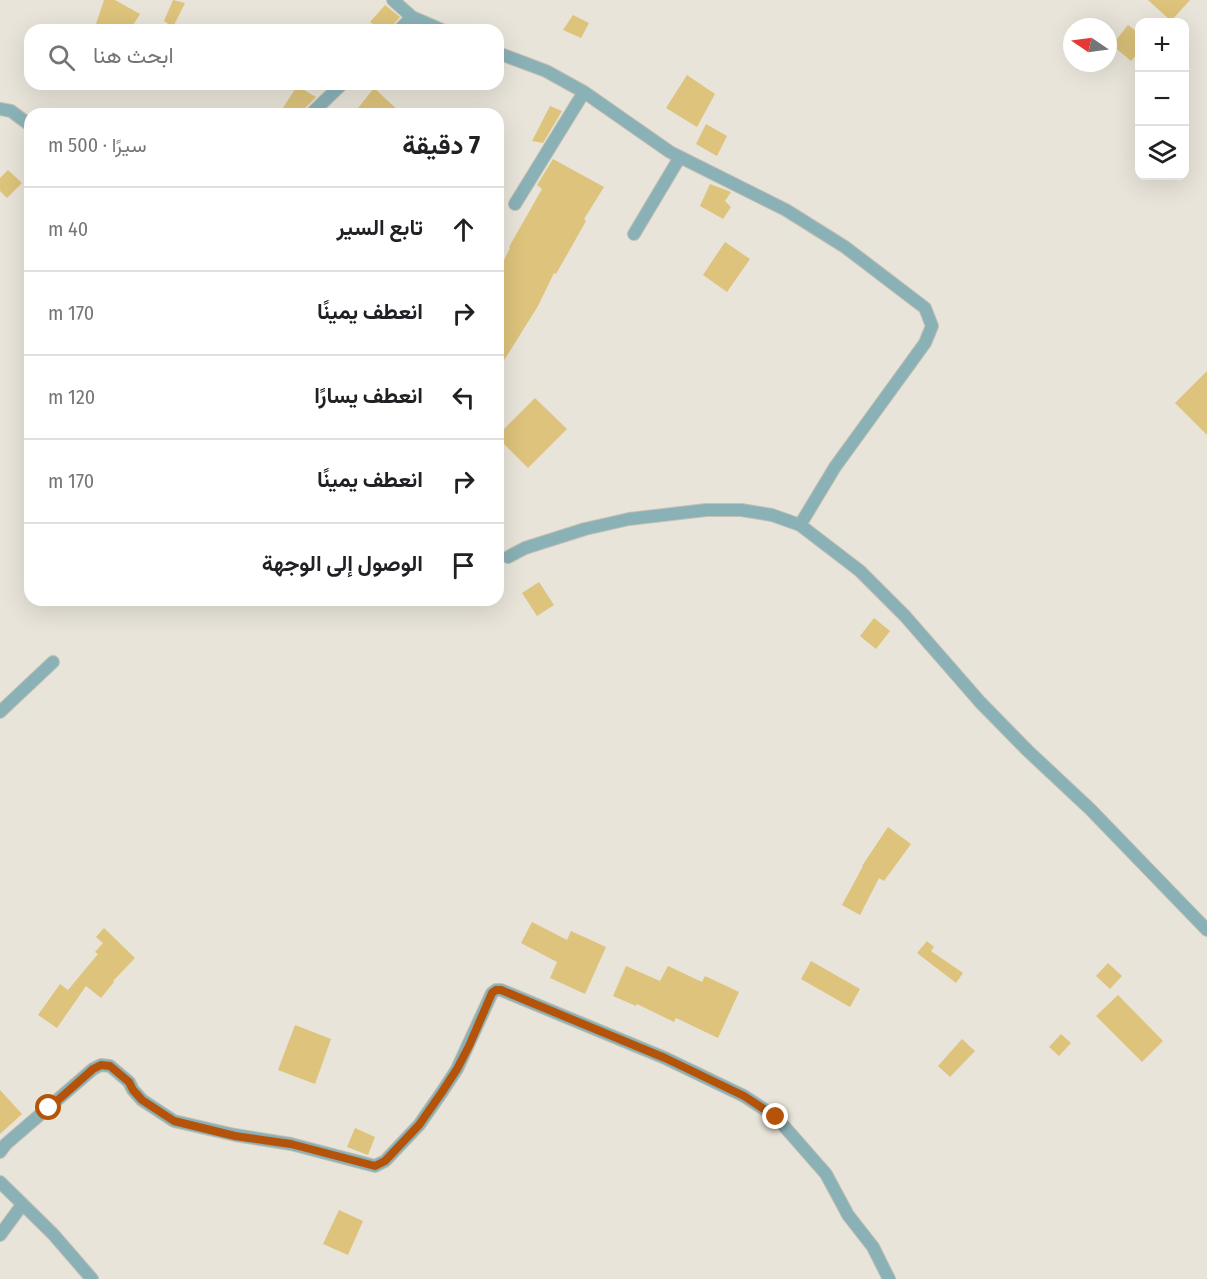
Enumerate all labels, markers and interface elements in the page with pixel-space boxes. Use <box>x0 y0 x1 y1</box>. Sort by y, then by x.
north arrow <box>1063 18 1117 72</box>
map controls <box>1135 18 1189 180</box>
button: + <box>1135 18 1189 72</box>
search box <box>24 24 504 90</box>
icon: search <box>45 41 78 74</box>
text: ابحث هنا <box>93 42 174 69</box>
button: − <box>1135 72 1189 126</box>
button: layers <box>1135 126 1189 180</box>
text: 7 دقيقة <box>402 130 480 161</box>
text: سيرًا · 500 m <box>48 133 146 157</box>
icon: ahead <box>447 213 480 246</box>
text: تابع السير <box>336 214 423 241</box>
text: 40 m <box>48 217 88 241</box>
icon: right <box>447 297 480 330</box>
text: انعطف يمينًا <box>317 298 423 325</box>
text: 170 m <box>48 301 94 325</box>
icon: left <box>447 381 480 414</box>
text: انعطف يسارًا <box>314 382 423 409</box>
text: 120 m <box>48 385 95 409</box>
icon: right <box>447 465 480 498</box>
text: انعطف يمينًا <box>317 466 423 493</box>
text: 170 m <box>48 469 94 493</box>
icon: arrive <box>447 549 480 582</box>
text: الوصول إلى الوجهة <box>262 550 423 577</box>
route start <box>35 1094 61 1120</box>
route end <box>762 1103 788 1129</box>

